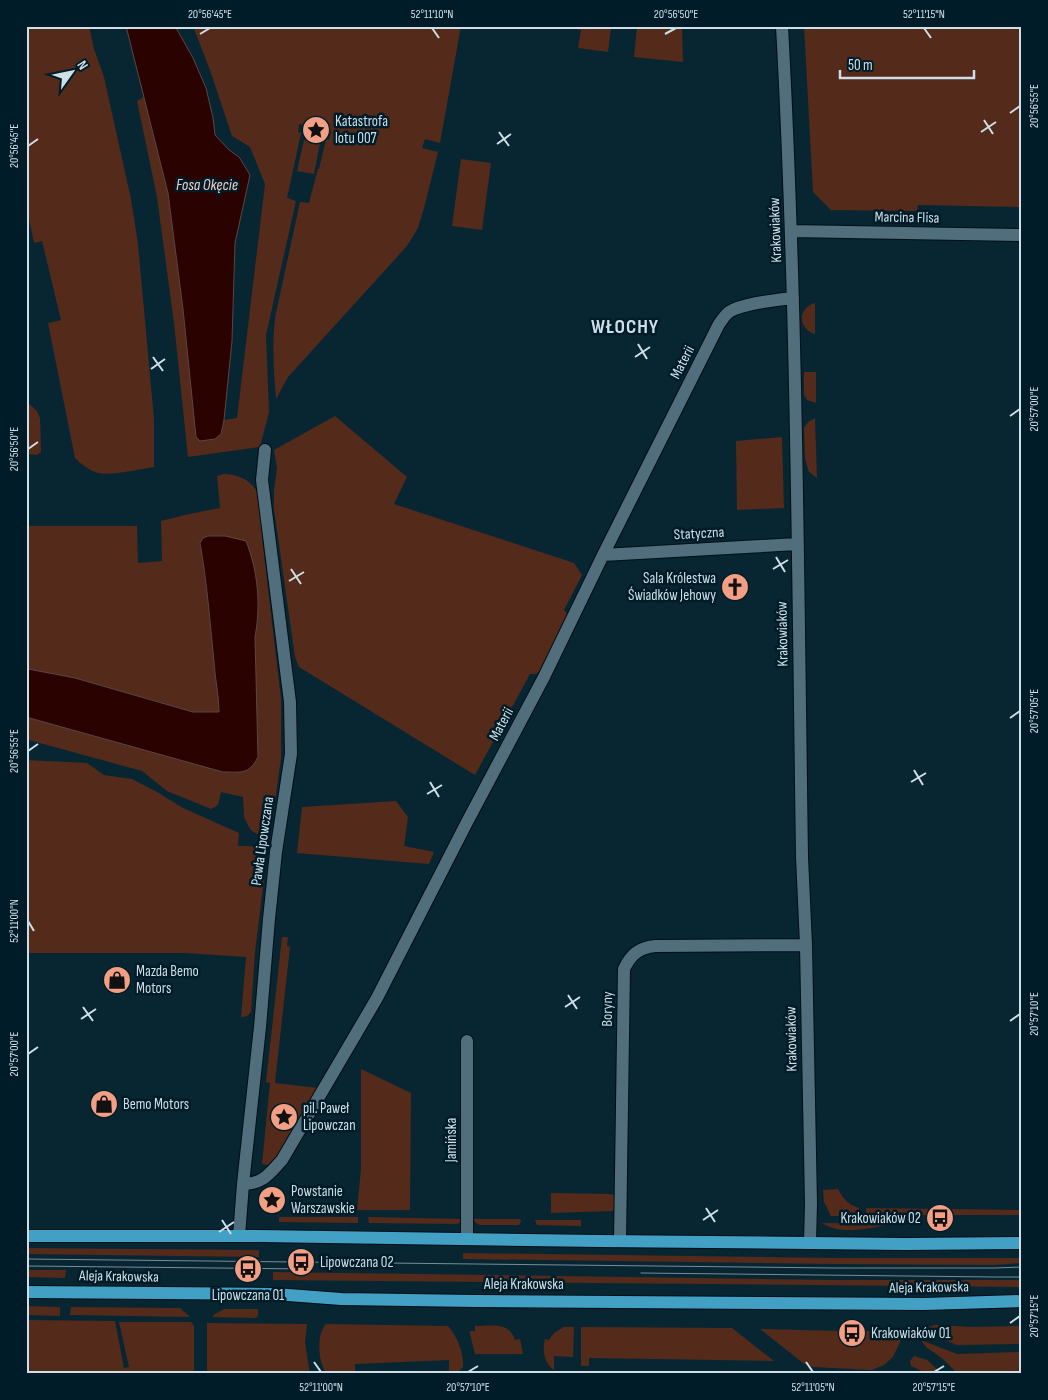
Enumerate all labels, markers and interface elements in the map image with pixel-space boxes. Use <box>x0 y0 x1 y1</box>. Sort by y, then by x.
text: 20°56'45"E <box>188 7 232 22</box>
text: 52°11'10"N <box>411 7 453 22</box>
text: 20°56'50"E <box>654 7 698 22</box>
text: 52°11'15"N <box>903 7 945 22</box>
north arrow <box>48 48 98 98</box>
scale bar <box>840 48 974 80</box>
text: 50 m <box>848 56 873 75</box>
text: N <box>73 57 92 73</box>
text: 20°56'55"E <box>1027 84 1042 128</box>
place label: Katastrofa lotu 007 <box>335 112 388 148</box>
place icon: Katastrofa lotu 007 <box>301 115 331 145</box>
text: 20°56'45"E <box>7 124 22 168</box>
water label: Fosa Okęcie <box>176 176 238 195</box>
street label: Krakowiaków <box>765 196 786 263</box>
street label: Marcina Flisa <box>874 207 940 228</box>
district label: WŁOCHY <box>591 315 659 339</box>
street label: Materii <box>666 342 699 382</box>
text: 20°57'00"E <box>1027 387 1042 431</box>
text: 20°56'50"E <box>7 427 22 471</box>
street label: Statyczna <box>673 523 725 544</box>
place label: Sala Królestwa Świadków Jehowy <box>628 569 716 605</box>
church icon: Sala Królestwa Świadków Jehowy <box>720 572 750 602</box>
street label: Krakowiaków <box>772 601 793 667</box>
text: 20°57'05"E <box>1027 689 1042 733</box>
street label: Materii <box>485 704 518 744</box>
text: 20°56'55"E <box>7 729 22 773</box>
street label: Pawła Lipowczana <box>247 795 278 887</box>
text: 52°11'00"N <box>7 899 22 943</box>
place label: Mazda Bemo Motors <box>136 962 199 998</box>
shop icon: Mazda Bemo Motors <box>102 965 132 995</box>
street label: Boryny <box>598 991 617 1027</box>
text: 20°57'10"E <box>1027 992 1042 1036</box>
street label: Krakowiaków <box>781 1006 802 1072</box>
text: 20°57'00"E <box>7 1032 22 1076</box>
shop icon: Bemo Motors <box>89 1089 119 1119</box>
place label: Bemo Motors <box>123 1095 189 1114</box>
place label: pil. Paweł Lipowczan <box>303 1099 356 1135</box>
place icon: pil. Paweł Lipowczan <box>269 1102 299 1132</box>
street label: Jamińska <box>442 1117 461 1163</box>
place label: Powstanie Warszawskie <box>291 1182 355 1218</box>
place icon: Powstanie Warszawskie <box>257 1185 287 1215</box>
bus stop icon: Krakowiaków 02 <box>925 1203 955 1233</box>
place label: Krakowiaków 02 <box>840 1209 921 1228</box>
bus stop icon: Lipowczana 02 <box>286 1247 316 1277</box>
place label: Lipowczana 02 <box>320 1253 394 1272</box>
bus stop icon: Lipowczana 01 <box>233 1254 263 1284</box>
street label: Aleja Krakowska <box>78 1266 159 1287</box>
street label: Aleja Krakowska <box>483 1275 564 1294</box>
street label: Aleja Krakowska <box>888 1277 969 1298</box>
place label: Lipowczana 01 <box>212 1286 285 1305</box>
text: 20°57'15"E <box>1027 1294 1042 1338</box>
bus stop icon: Krakowiaków 01 <box>837 1318 867 1348</box>
place label: Krakowiaków 01 <box>871 1324 951 1343</box>
text: 52°11'00"N <box>299 1380 343 1395</box>
text: 20°57'10"E <box>446 1380 490 1395</box>
text: 52°11'05"N <box>791 1380 835 1395</box>
text: 20°57'15"E <box>912 1380 956 1395</box>

